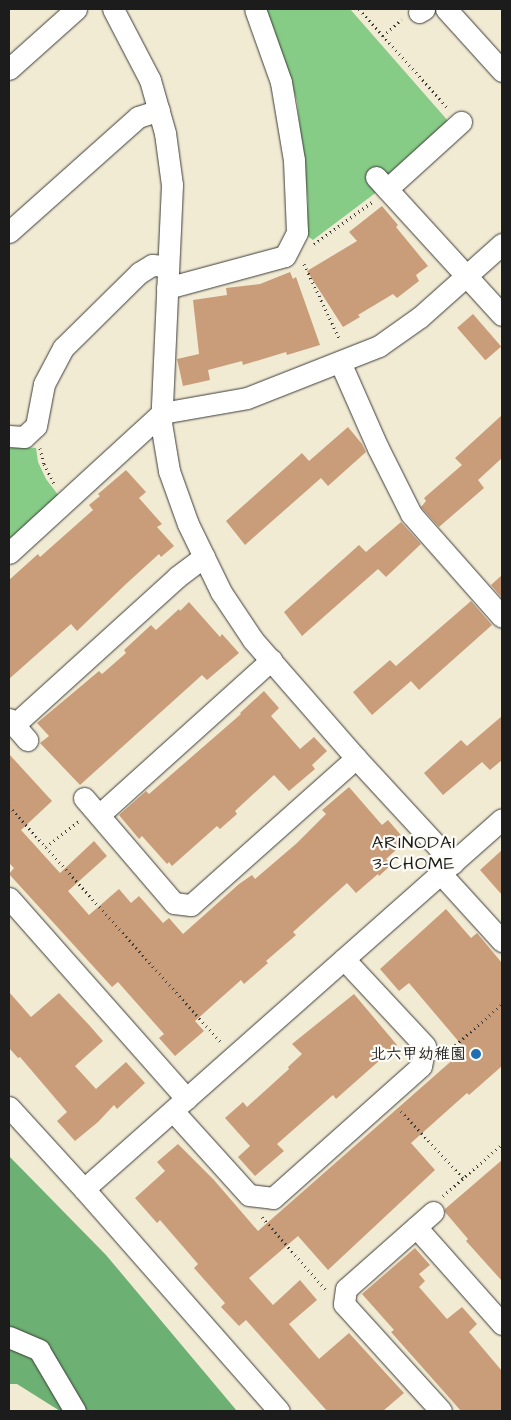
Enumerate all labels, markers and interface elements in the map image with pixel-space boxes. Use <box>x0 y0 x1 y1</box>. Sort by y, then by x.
district label: ARINODAI 3-CHOME <box>371 833 457 876</box>
place label: 北六甲幼稚園 <box>370 1044 466 1064</box>
marker: 北六甲幼稚園 <box>470 1048 482 1060</box>

